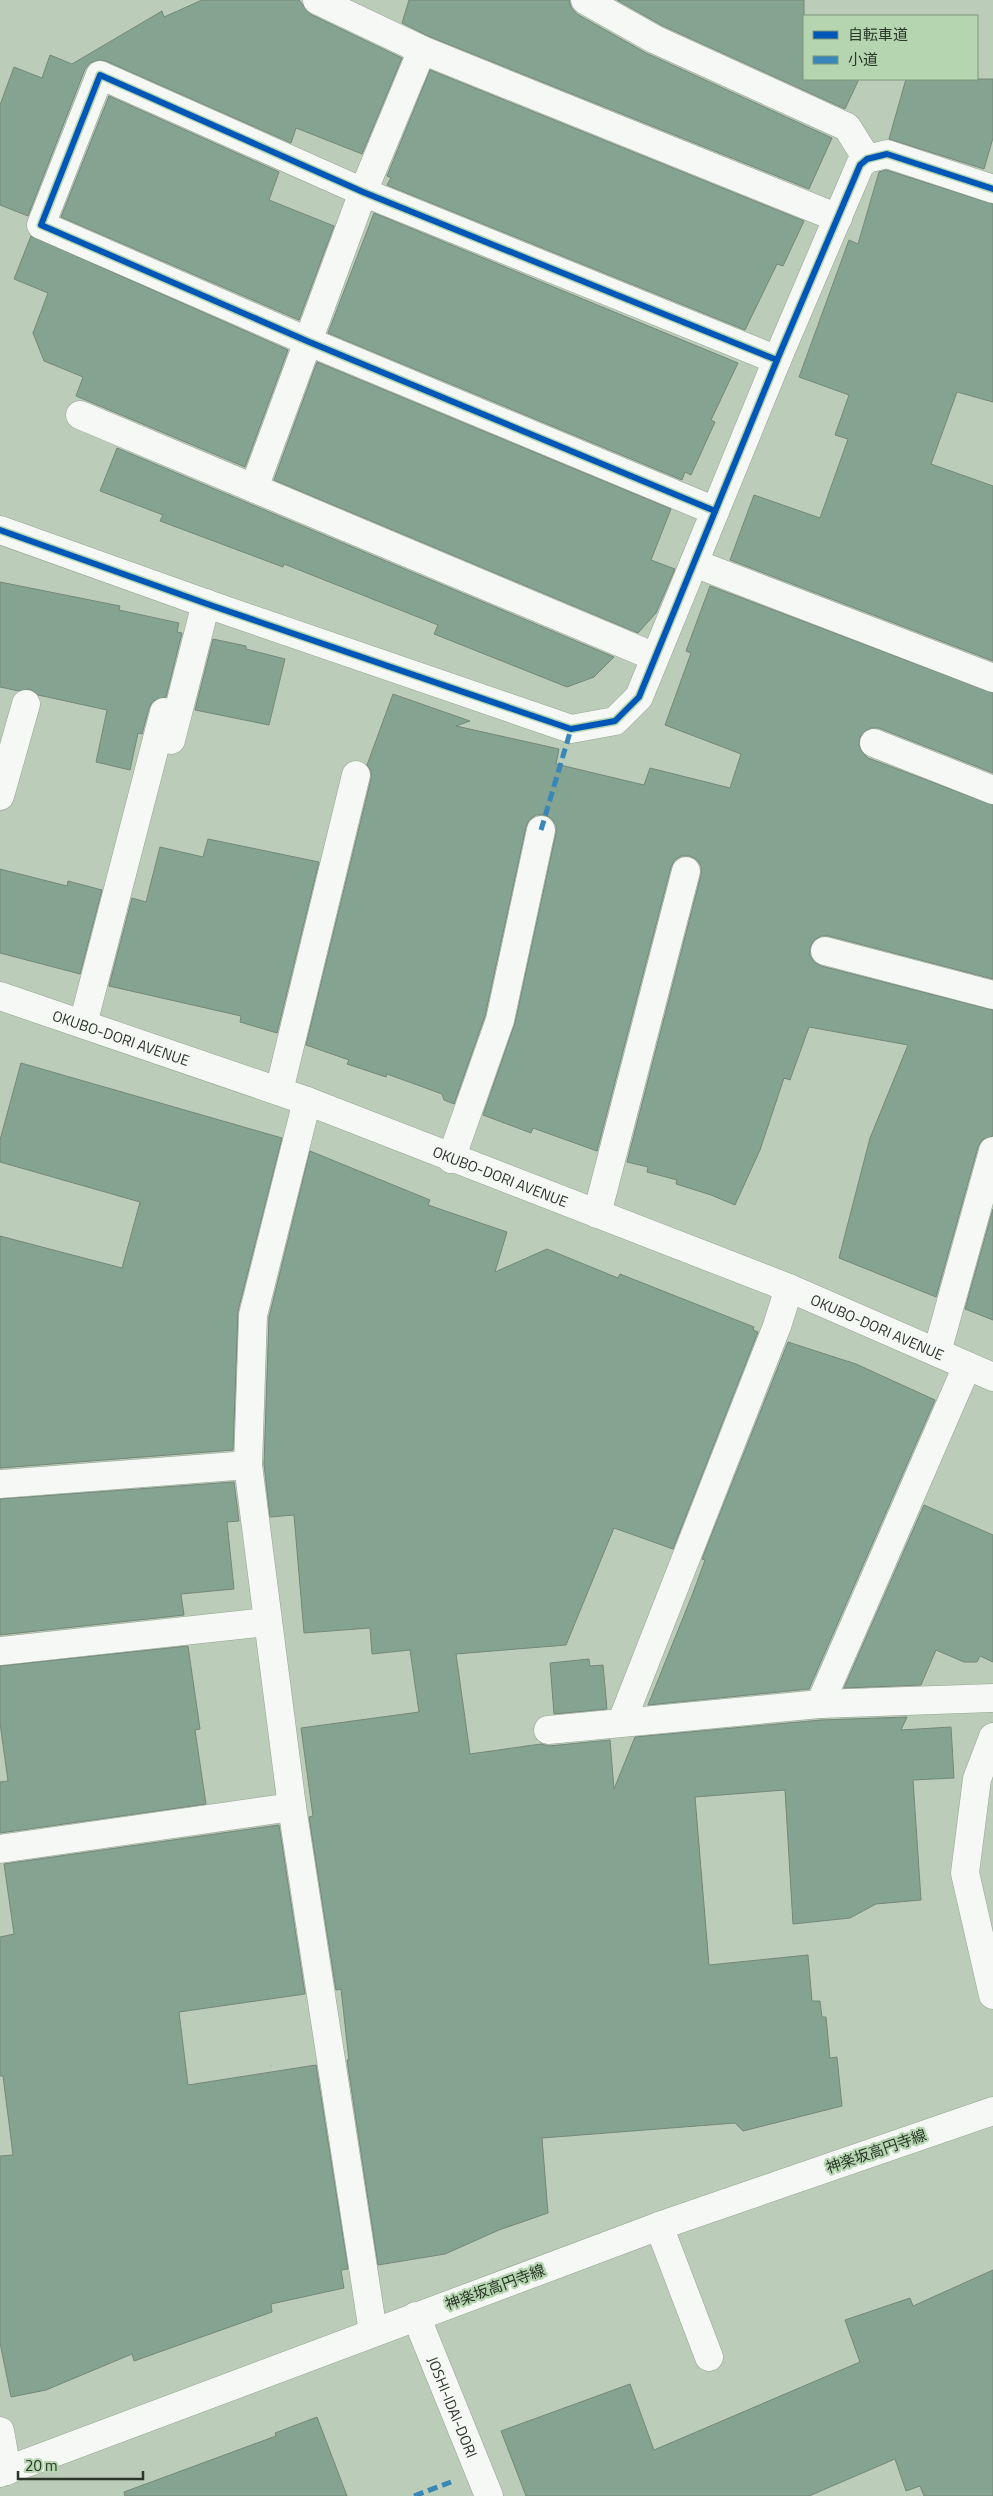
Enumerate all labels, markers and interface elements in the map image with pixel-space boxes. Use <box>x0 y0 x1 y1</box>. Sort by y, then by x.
legend <box>803 15 978 80</box>
text: 自転車道 <box>848 23 908 46</box>
text: 小道 <box>848 48 878 71</box>
street label: OKUBO-DORI AVENUE <box>50 1003 193 1072</box>
street label: OKUBO-DORI AVENUE <box>429 1139 571 1213</box>
street label: OKUBO-DORI AVENUE <box>807 1287 948 1366</box>
street label: 神楽坂高円寺線 <box>823 2123 929 2179</box>
street label: 神楽坂高円寺線 <box>442 2258 548 2316</box>
street label: JOSHI-IDAI-DORI <box>422 2353 484 2461</box>
scale bar <box>18 2448 142 2480</box>
text: 20 m <box>25 2454 58 2477</box>

